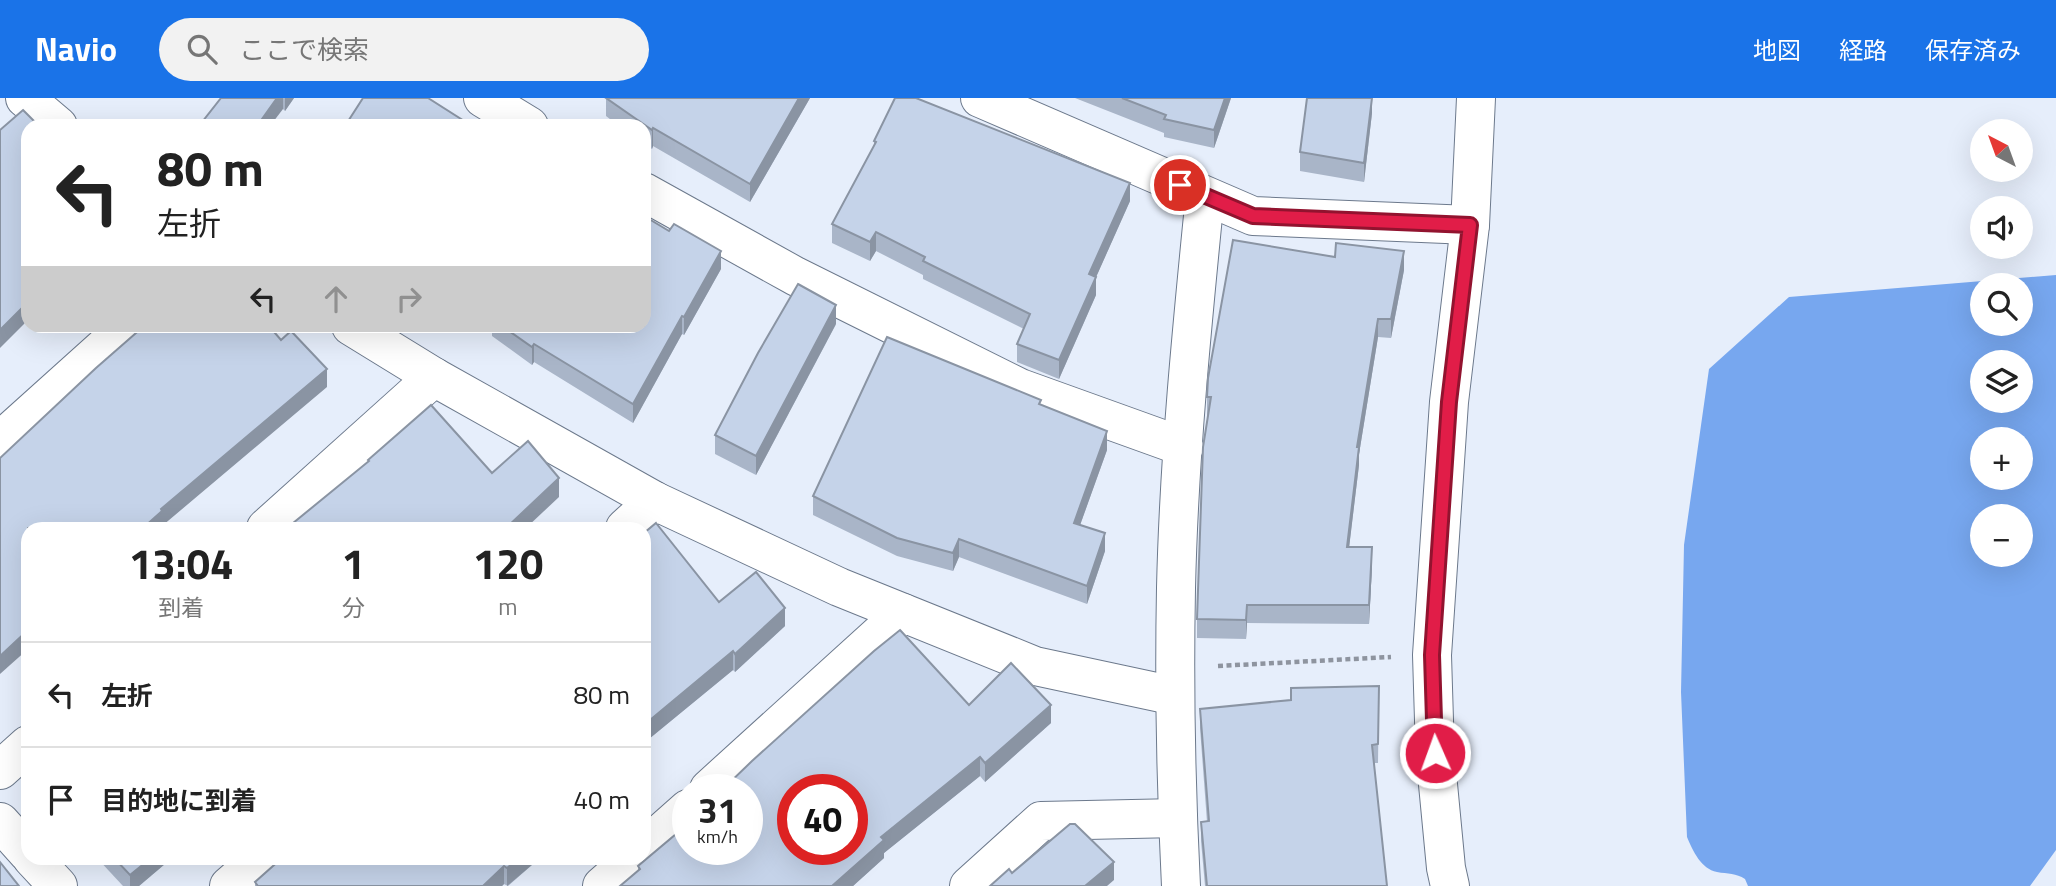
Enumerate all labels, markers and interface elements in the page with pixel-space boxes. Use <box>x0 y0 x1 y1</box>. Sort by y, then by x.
search box <box>159 18 649 81</box>
text: Navio <box>35 24 117 74</box>
icon: search <box>183 30 221 68</box>
text: ここで検索 <box>239 30 369 69</box>
text: 地図 <box>1753 32 1801 68</box>
text: 経路 <box>1839 32 1887 68</box>
text: 保存済み <box>1925 32 2021 68</box>
north arrow <box>1970 119 2034 182</box>
map controls <box>1970 119 2033 567</box>
text: 80 m <box>157 130 264 205</box>
icon: left <box>42 147 133 238</box>
pin <box>1150 155 1210 215</box>
icon: arrive <box>1161 166 1199 204</box>
button: sound <box>1970 196 2033 259</box>
text: 左折 <box>157 199 221 247</box>
button: search <box>1970 273 2033 336</box>
icon: left <box>244 280 282 318</box>
icon: ahead <box>317 280 355 318</box>
icon: right <box>390 280 428 318</box>
button: layers <box>1970 350 2033 413</box>
button: + <box>1970 427 2033 490</box>
button: − <box>1970 504 2033 567</box>
text: 13:04 <box>129 531 234 595</box>
text: 1 <box>341 531 365 595</box>
text: 120 <box>473 531 543 595</box>
text: m <box>498 589 518 624</box>
text: 到着 <box>158 590 204 625</box>
text: 分 <box>342 590 365 625</box>
text: 80 m <box>573 675 630 714</box>
icon: left <box>42 676 80 714</box>
text: 左折 <box>101 676 153 715</box>
position arrow <box>1398 716 1472 790</box>
speed limit sign: 40 <box>777 774 868 865</box>
text: 40 m <box>573 780 630 819</box>
icon: arrive <box>42 781 80 819</box>
text: 目的地に到着 <box>101 781 257 820</box>
text: 31 <box>698 783 737 837</box>
text: km/h <box>697 823 738 850</box>

